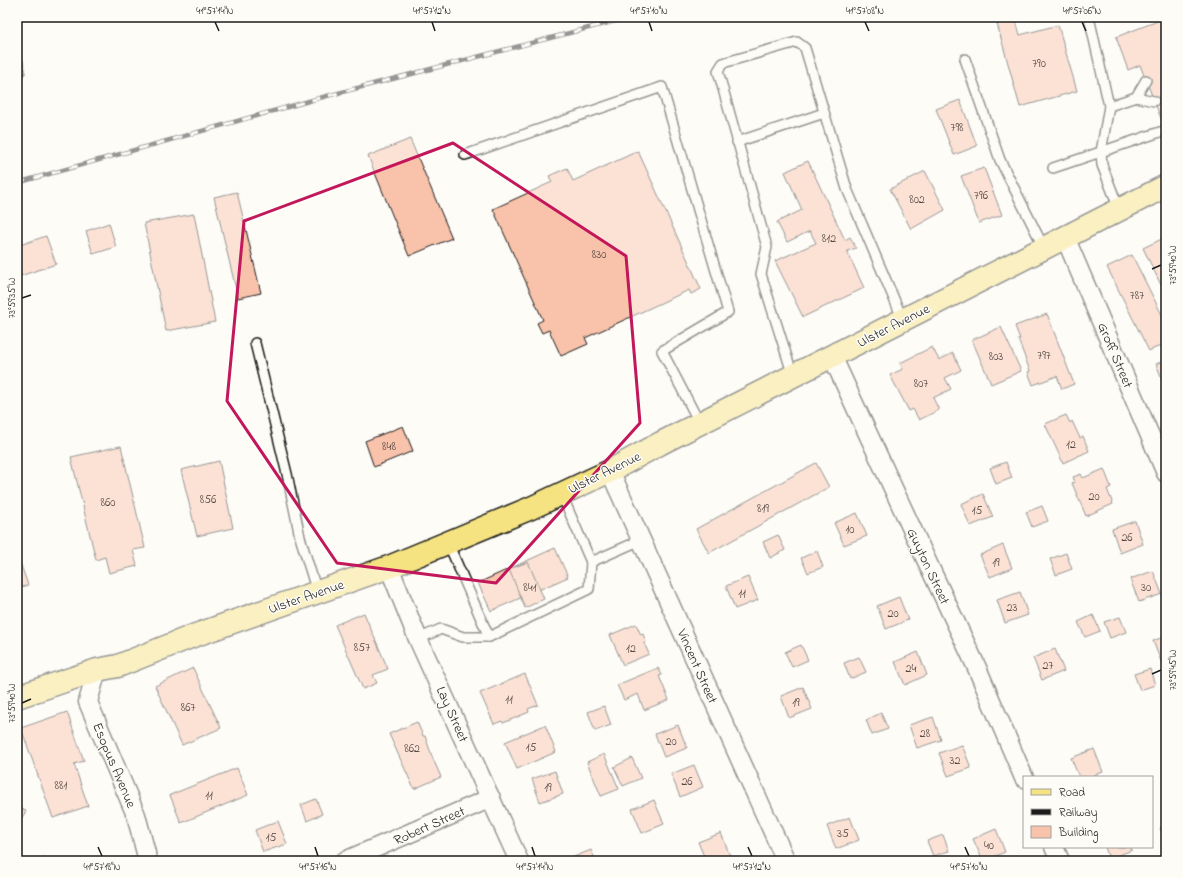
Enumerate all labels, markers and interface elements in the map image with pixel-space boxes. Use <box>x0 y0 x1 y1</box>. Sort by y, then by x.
text: 41°57'14"N <box>196 4 234 19</box>
text: 41°57'12"N <box>413 4 451 19</box>
text: 41°57'10"N <box>630 4 668 19</box>
text: 41°57'08"N <box>846 4 884 19</box>
text: 41°57'06"N <box>1063 4 1102 19</box>
house number: 790 <box>1032 55 1046 73</box>
house number: 798 <box>950 119 964 137</box>
house number: 796 <box>974 187 989 205</box>
house number: 802 <box>909 191 925 209</box>
house number: 812 <box>822 230 836 248</box>
text: 73°59'40"W <box>1166 245 1181 285</box>
house number: 830 <box>592 246 606 264</box>
text: 73°59'35"W <box>5 277 20 318</box>
house number: 787 <box>1130 287 1144 305</box>
street label: Ulster Avenue <box>854 299 934 354</box>
street label: Groff Street <box>1091 320 1138 392</box>
house number: 797 <box>1037 347 1051 365</box>
house number: 803 <box>989 348 1003 366</box>
house number: 807 <box>914 375 928 393</box>
house number: 12 <box>1066 436 1076 454</box>
house number: 848 <box>382 438 396 456</box>
street label: Ulster Avenue <box>565 446 645 500</box>
house number: 20 <box>1088 488 1100 506</box>
house number: 856 <box>200 491 217 509</box>
house number: 860 <box>101 494 115 512</box>
house number: 819 <box>757 500 769 518</box>
house number: 15 <box>972 502 982 520</box>
house number: 10 <box>845 521 855 539</box>
street label: Guyton Street <box>900 525 955 609</box>
house number: 26 <box>1121 529 1133 547</box>
house number: 19 <box>992 554 1000 572</box>
street label: Ulster Avenue <box>266 574 348 620</box>
house number: 841 <box>523 579 537 597</box>
house number: 30 <box>1141 579 1151 597</box>
house number: 11 <box>738 585 746 603</box>
house number: 23 <box>1007 599 1018 617</box>
house number: 20 <box>887 605 899 623</box>
street label: Vincent Street <box>670 625 723 707</box>
house number: 857 <box>354 639 370 657</box>
house number: 12 <box>626 640 636 658</box>
text: 73°59'45"W <box>1166 649 1181 690</box>
house number: 27 <box>1043 657 1054 675</box>
house number: 24 <box>906 660 917 678</box>
text: 73°59'40"W <box>5 683 20 723</box>
street label: Lay Street <box>429 683 473 747</box>
house number: 11 <box>505 691 513 709</box>
house number: 19 <box>792 694 800 712</box>
house number: 867 <box>181 699 195 717</box>
street label: Esopus Avenue <box>86 720 141 812</box>
house number: 28 <box>920 725 931 743</box>
house number: 20 <box>665 733 677 751</box>
house number: 15 <box>526 739 536 757</box>
house number: 862 <box>404 740 420 758</box>
house number: 32 <box>950 752 960 770</box>
house number: 26 <box>681 773 693 791</box>
legend <box>1023 776 1153 848</box>
house number: 881 <box>55 777 68 795</box>
house number: 19 <box>544 779 552 797</box>
text: Road <box>1059 784 1085 802</box>
house number: 11 <box>205 787 213 805</box>
street label: Robert Street <box>391 801 469 851</box>
text: Railway <box>1059 804 1098 823</box>
text: Building <box>1058 824 1098 843</box>
house number: 35 <box>837 825 849 843</box>
house number: 15 <box>266 829 276 847</box>
house number: 40 <box>984 837 994 855</box>
text: 41°57'18"N <box>84 860 121 875</box>
text: 41°57'16"N <box>299 860 337 875</box>
text: 41°57'14"N <box>516 860 554 875</box>
text: 41°57'12"N <box>733 860 771 875</box>
text: 41°57'10"N <box>950 860 988 875</box>

